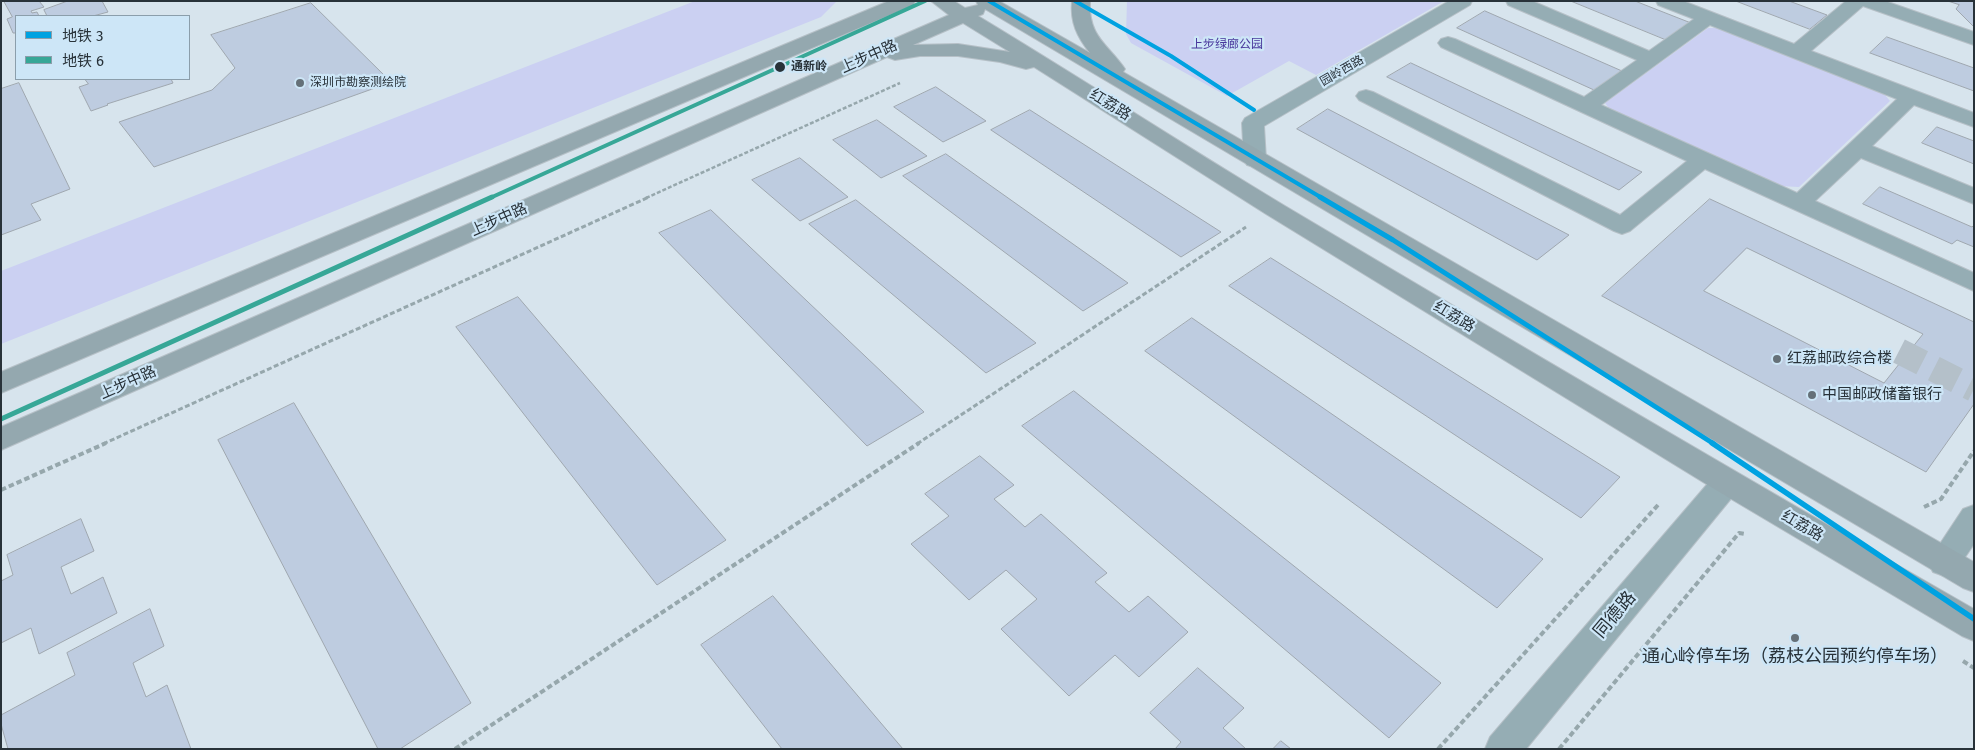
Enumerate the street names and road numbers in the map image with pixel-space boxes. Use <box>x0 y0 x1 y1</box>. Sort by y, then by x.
street label: 上步中路 <box>838 37 900 77</box>
street label: 园岭西路 <box>1318 53 1366 89</box>
street label: 红荔路 <box>1086 85 1134 125</box>
street label: 上步中路 <box>468 200 530 240</box>
street label: 红荔路 <box>1430 298 1478 336</box>
street label: 上步中路 <box>97 363 159 403</box>
street label: 红荔路 <box>1778 507 1826 545</box>
street label: 同德路 <box>1589 587 1641 643</box>

